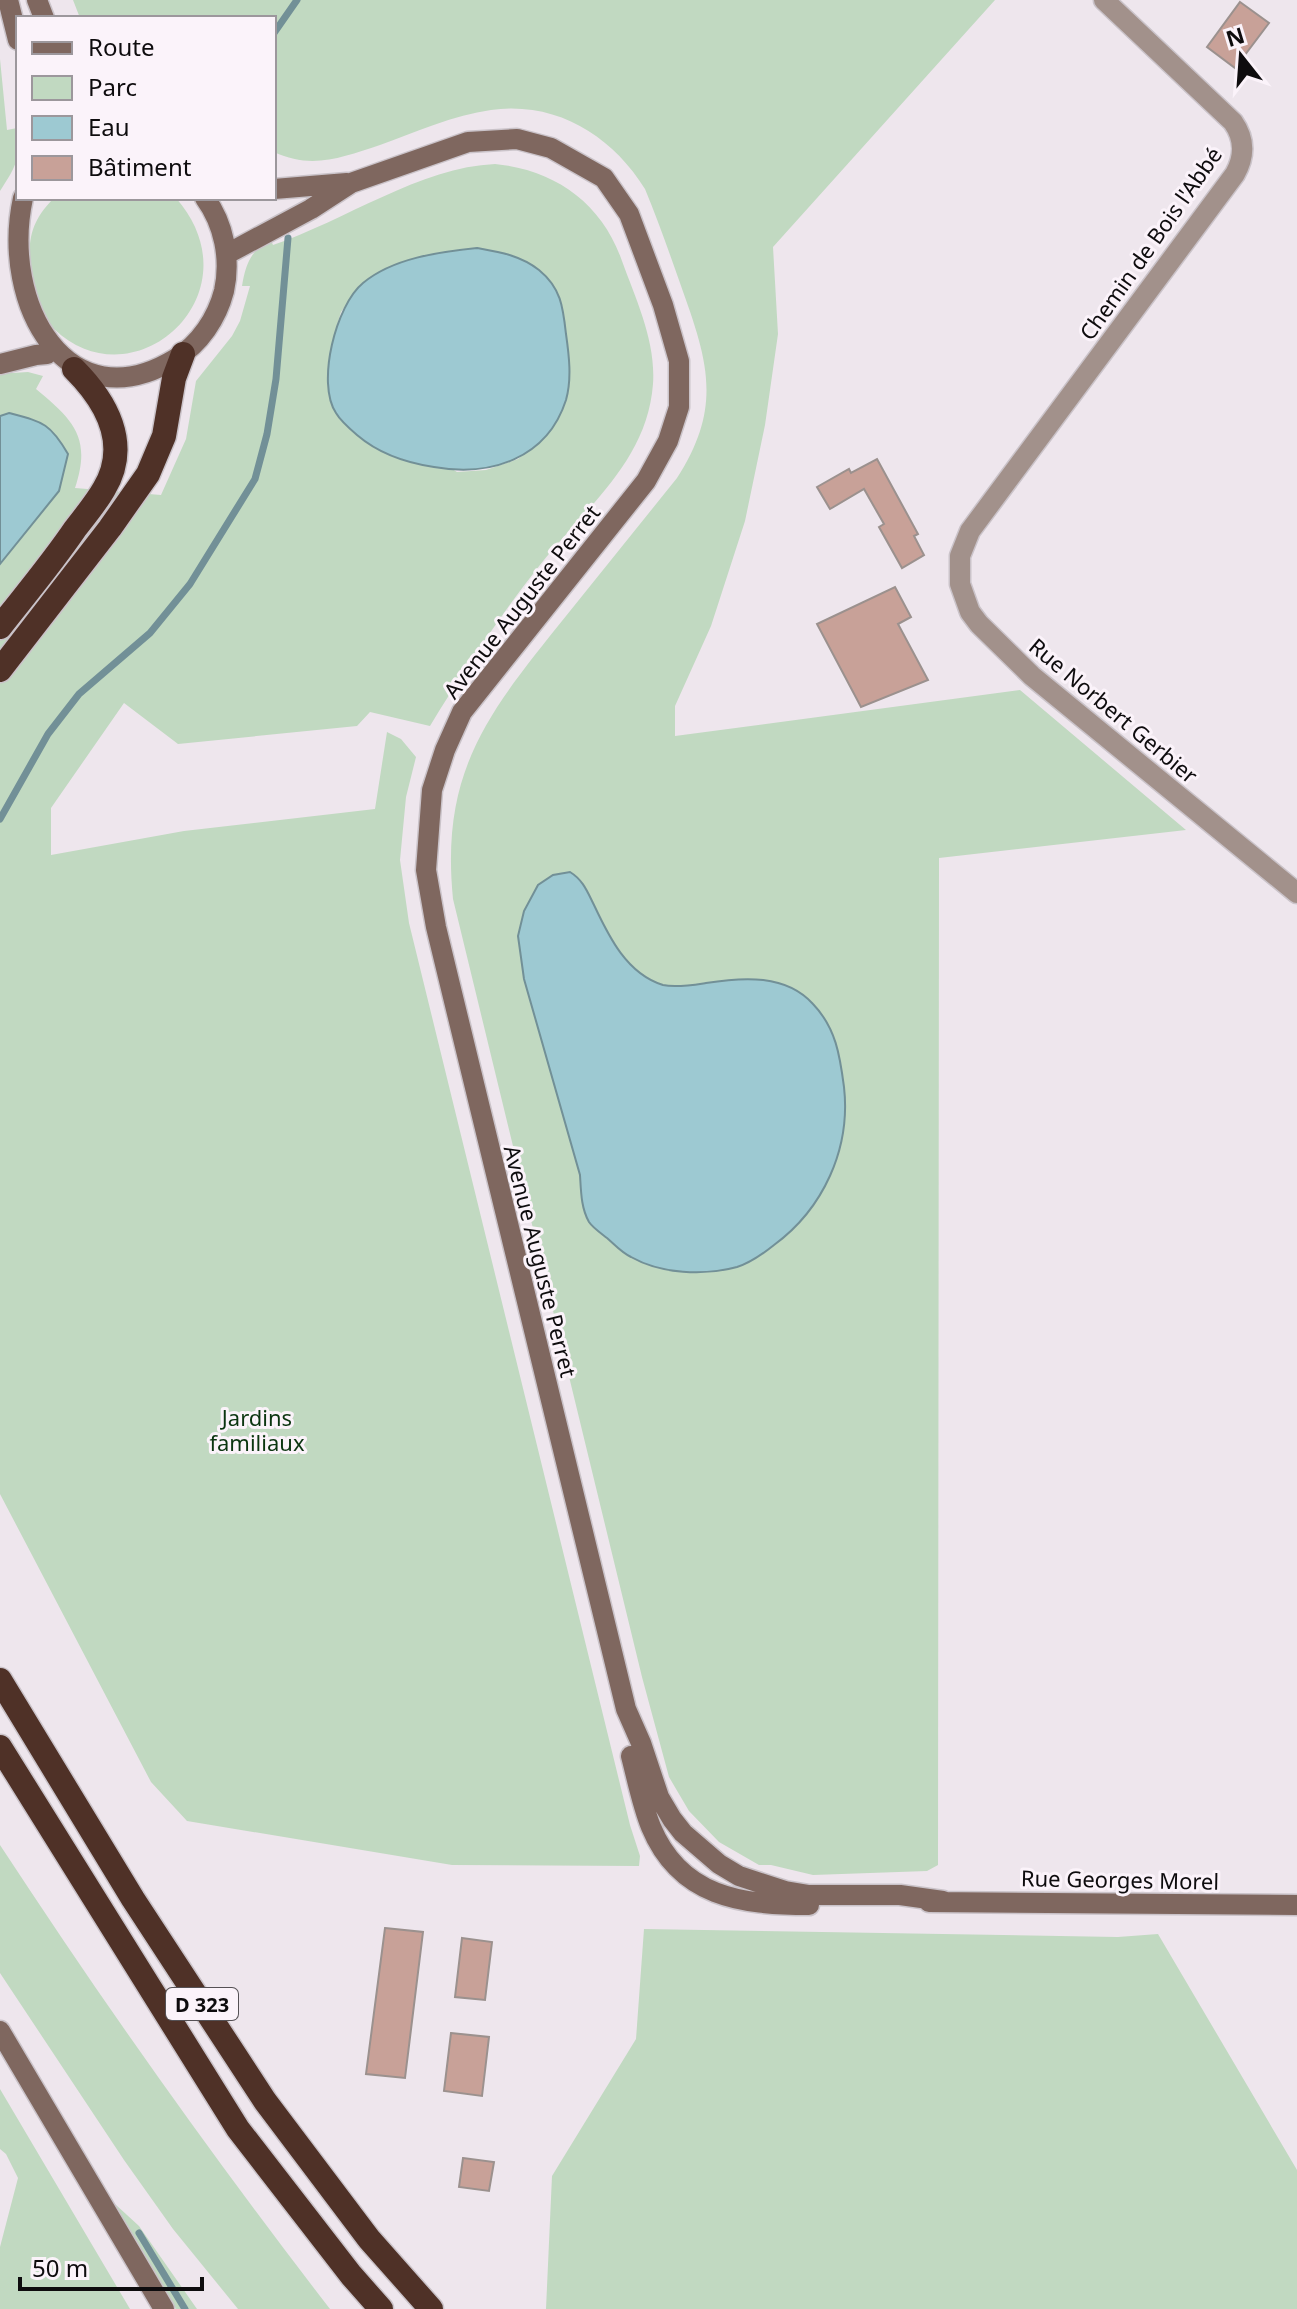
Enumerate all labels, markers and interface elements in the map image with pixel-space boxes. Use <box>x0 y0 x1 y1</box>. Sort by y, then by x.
legend <box>16 16 276 200</box>
north arrow <box>1201 16 1281 96</box>
text: N <box>1222 19 1248 53</box>
text: Route <box>88 30 154 63</box>
text: Parc <box>88 70 137 103</box>
text: Eau <box>88 110 130 143</box>
street label: Chemin de Bois l'Abbé <box>1072 140 1228 346</box>
text: Bâtiment <box>88 150 192 183</box>
street label: Avenue Auguste Perret <box>436 498 606 704</box>
street label: Rue Norbert Gerbier <box>1023 631 1205 789</box>
street label: Avenue Auguste Perret <box>498 1142 584 1380</box>
park label: Jardins familiaux <box>209 1402 305 1457</box>
street label: Rue Georges Morel <box>1021 1862 1219 1896</box>
road number: D 323 <box>166 1988 238 2020</box>
scale bar <box>20 2241 202 2291</box>
text: 50 m <box>32 2251 88 2284</box>

